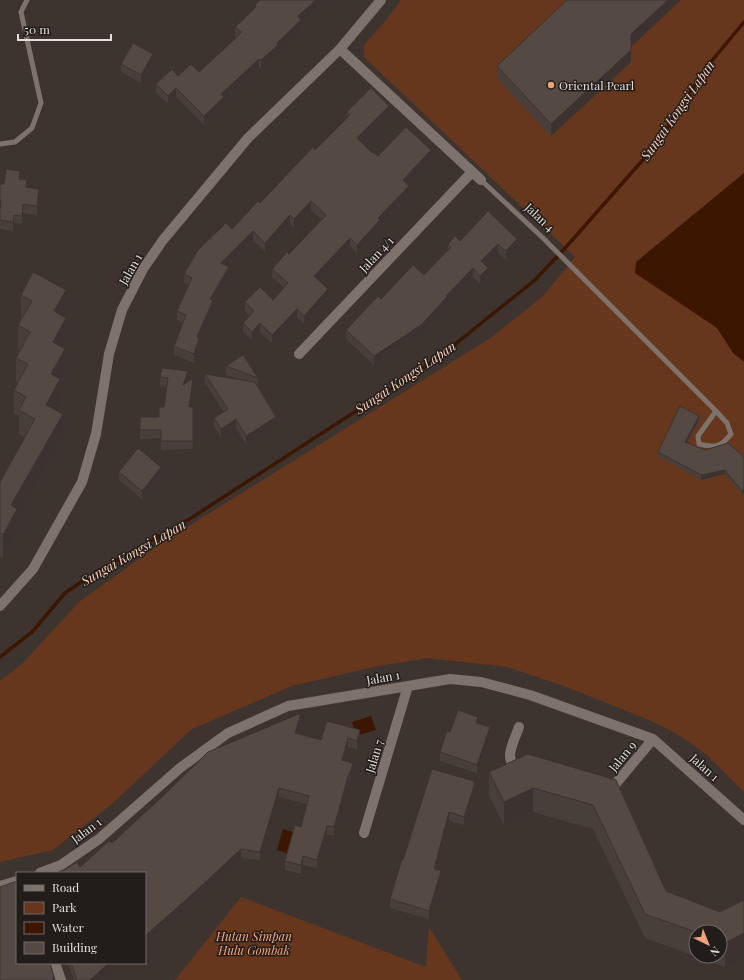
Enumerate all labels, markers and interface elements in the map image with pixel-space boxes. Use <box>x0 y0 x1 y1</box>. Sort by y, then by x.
scale bar <box>18 16 111 42</box>
text: 50 m <box>24 21 50 37</box>
water label: Sungai Kongsi Lapan <box>636 57 718 164</box>
place label: Oriental Pearl <box>559 77 635 93</box>
marker: Oriental Pearl <box>546 80 556 90</box>
street label: Jalan 4 <box>521 199 558 235</box>
street label: Jalan 4/1 <box>355 232 397 276</box>
street label: Jalan 1 <box>114 250 146 288</box>
water label: Sungai Kongsi Lapan <box>350 337 459 418</box>
water label: Sungai Kongsi Lapan <box>77 515 188 589</box>
street label: Jalan 1 <box>364 666 401 688</box>
street label: Jalan 7 <box>361 737 387 776</box>
street label: Jalan 9 <box>604 737 639 776</box>
street label: Jalan 1 <box>686 749 723 785</box>
street label: Jalan 1 <box>67 813 105 847</box>
legend <box>16 872 146 964</box>
text: Road <box>52 879 79 895</box>
text: Park <box>52 899 77 915</box>
text: Water <box>51 919 85 935</box>
north arrow <box>688 924 728 964</box>
park label: Hutan Simpan Hulu Gombak <box>215 928 292 958</box>
text: Building <box>52 939 98 955</box>
text: N <box>707 943 723 960</box>

